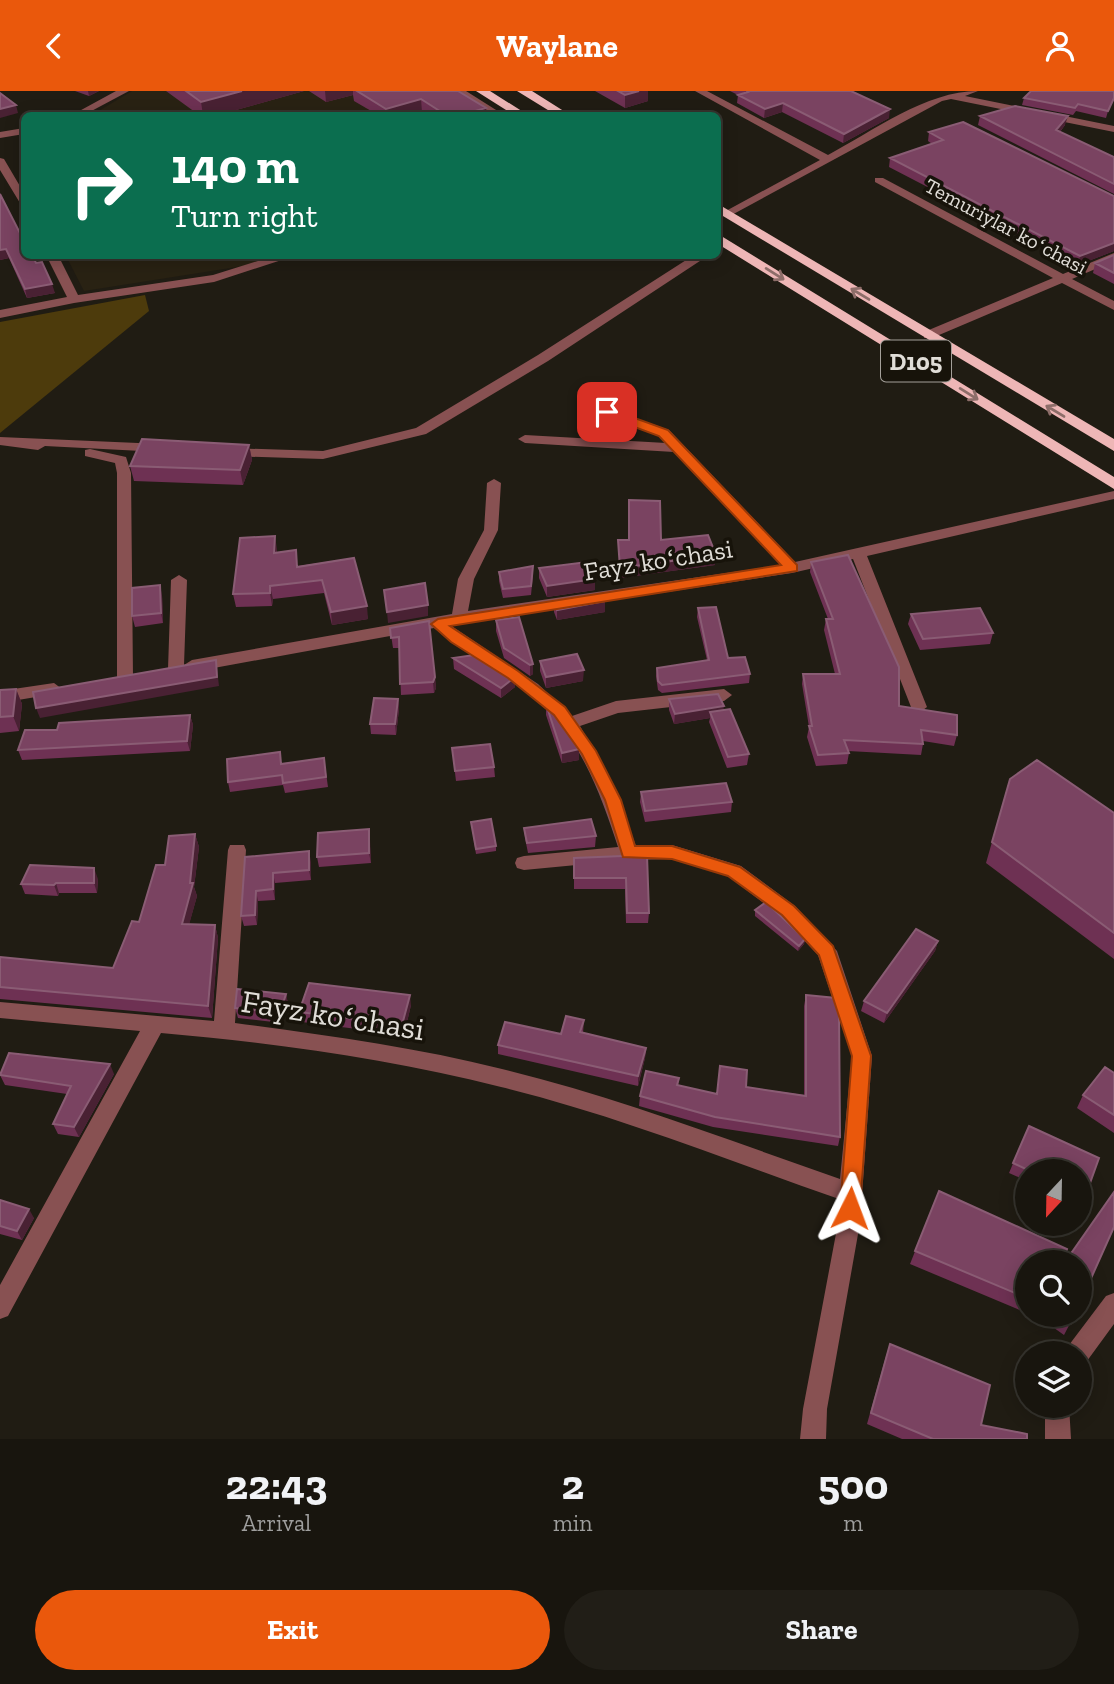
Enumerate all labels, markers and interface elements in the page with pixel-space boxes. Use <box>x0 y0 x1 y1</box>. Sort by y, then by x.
icon: back <box>35 27 73 65</box>
text: Waylane <box>496 27 618 65</box>
icon: person <box>1041 27 1079 65</box>
text: 140 m <box>171 137 299 196</box>
icon: right <box>56 140 147 231</box>
street label: Temuriylar koʻchasi <box>921 173 1092 279</box>
text: Turn right <box>171 197 318 235</box>
one-way arrow <box>765 267 785 281</box>
one-way arrow <box>851 287 871 301</box>
road number: D105 <box>881 340 951 381</box>
pin <box>577 382 637 442</box>
one-way arrow <box>958 387 978 401</box>
icon: arrive <box>588 393 626 431</box>
one-way arrow <box>1046 404 1066 418</box>
street label: Fayz koʻchasi <box>581 532 735 588</box>
street label: Fayz koʻchasi <box>239 982 427 1048</box>
north arrow <box>1015 1159 1092 1235</box>
map controls <box>1015 1159 1092 1418</box>
position arrow <box>813 1171 887 1245</box>
button: search <box>1015 1250 1092 1327</box>
button: layers <box>1015 1341 1092 1418</box>
text: 22:43 <box>226 1459 327 1510</box>
text: 2 <box>561 1459 584 1510</box>
text: 500 <box>818 1459 888 1510</box>
text: Arrival <box>242 1509 311 1537</box>
text: min <box>553 1509 592 1537</box>
text: m <box>843 1509 863 1537</box>
button: Exit <box>35 1590 550 1670</box>
button: Share <box>564 1590 1079 1670</box>

